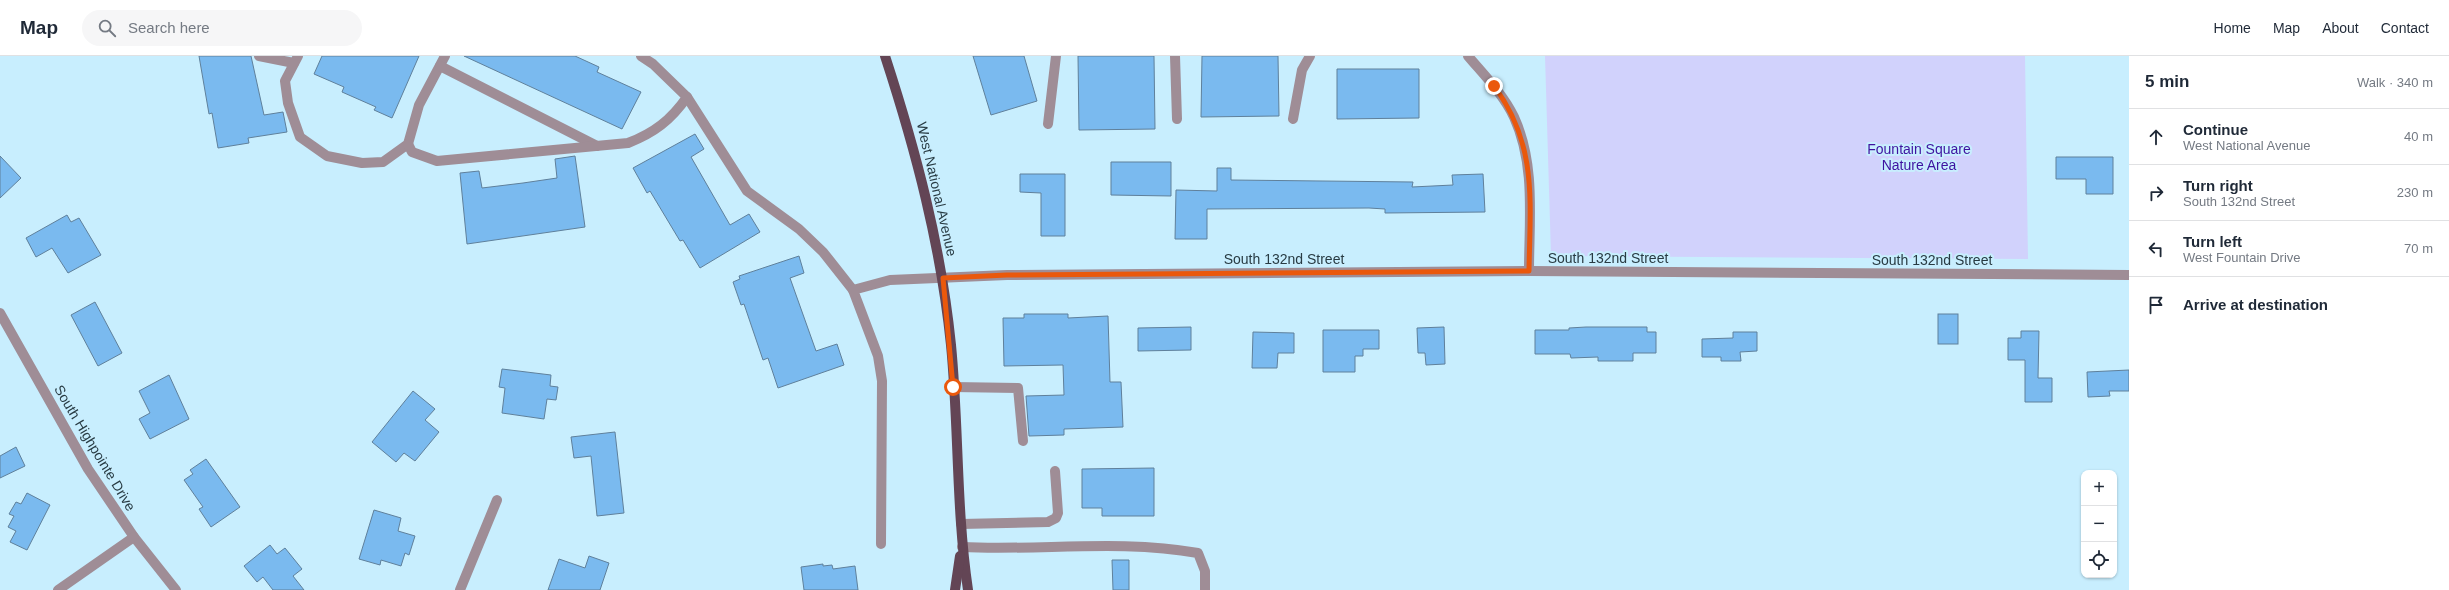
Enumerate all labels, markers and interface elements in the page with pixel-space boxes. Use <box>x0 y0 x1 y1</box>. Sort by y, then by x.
search box <box>82 10 362 46</box>
text: Map <box>20 17 58 38</box>
icon: search <box>96 17 118 39</box>
text: Search here <box>128 19 210 36</box>
text: Home <box>2214 20 2251 36</box>
text: Map <box>2273 20 2300 36</box>
text: About <box>2322 20 2359 36</box>
text: Contact <box>2381 20 2429 36</box>
text: 5 min <box>2145 72 2189 91</box>
text: Walk · 340 m <box>2357 75 2433 90</box>
route end <box>1485 77 1503 95</box>
street label: West National Avenue <box>914 120 960 258</box>
text: Continue <box>2183 121 2248 138</box>
icon: ahead <box>2145 126 2167 148</box>
text: 40 m <box>2404 129 2433 144</box>
text: West National Avenue <box>2183 138 2310 153</box>
park label: Fountain Square Nature Area <box>1867 141 1971 173</box>
text: Turn right <box>2183 177 2253 194</box>
icon: right <box>2145 182 2167 204</box>
text: 230 m <box>2397 185 2433 200</box>
text: South 132nd Street <box>2183 194 2295 209</box>
text: Turn left <box>2183 233 2242 250</box>
icon: left <box>2145 238 2167 260</box>
text: 70 m <box>2404 241 2433 256</box>
street label: South 132nd Street <box>1548 250 1668 266</box>
text: West Fountain Drive <box>2183 250 2301 265</box>
street label: South 132nd Street <box>1224 251 1344 267</box>
street label: South 132nd Street <box>1872 252 1992 268</box>
icon: arrive <box>2145 294 2167 316</box>
text: Arrive at destination <box>2183 296 2328 313</box>
route start <box>944 378 962 396</box>
street label: South Highpointe Drive <box>51 382 139 514</box>
map controls <box>2081 470 2117 578</box>
button: + <box>2081 470 2117 506</box>
button: − <box>2081 506 2117 542</box>
button: locate <box>2081 542 2117 578</box>

